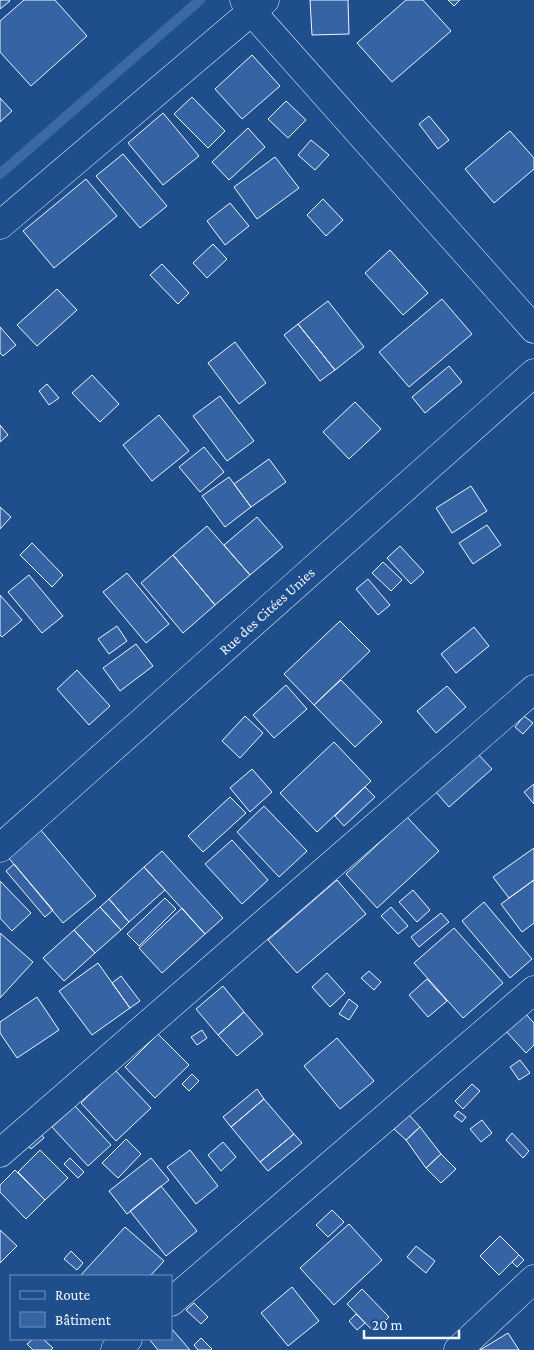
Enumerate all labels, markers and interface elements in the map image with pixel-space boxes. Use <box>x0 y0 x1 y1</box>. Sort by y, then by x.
street label: Rue des Citées Unies <box>216 564 318 658</box>
legend <box>10 1275 172 1340</box>
text: Route <box>55 1287 90 1303</box>
scale bar <box>364 1308 459 1340</box>
text: Bâtiment <box>55 1312 112 1328</box>
text: 20 m <box>372 1317 403 1333</box>

